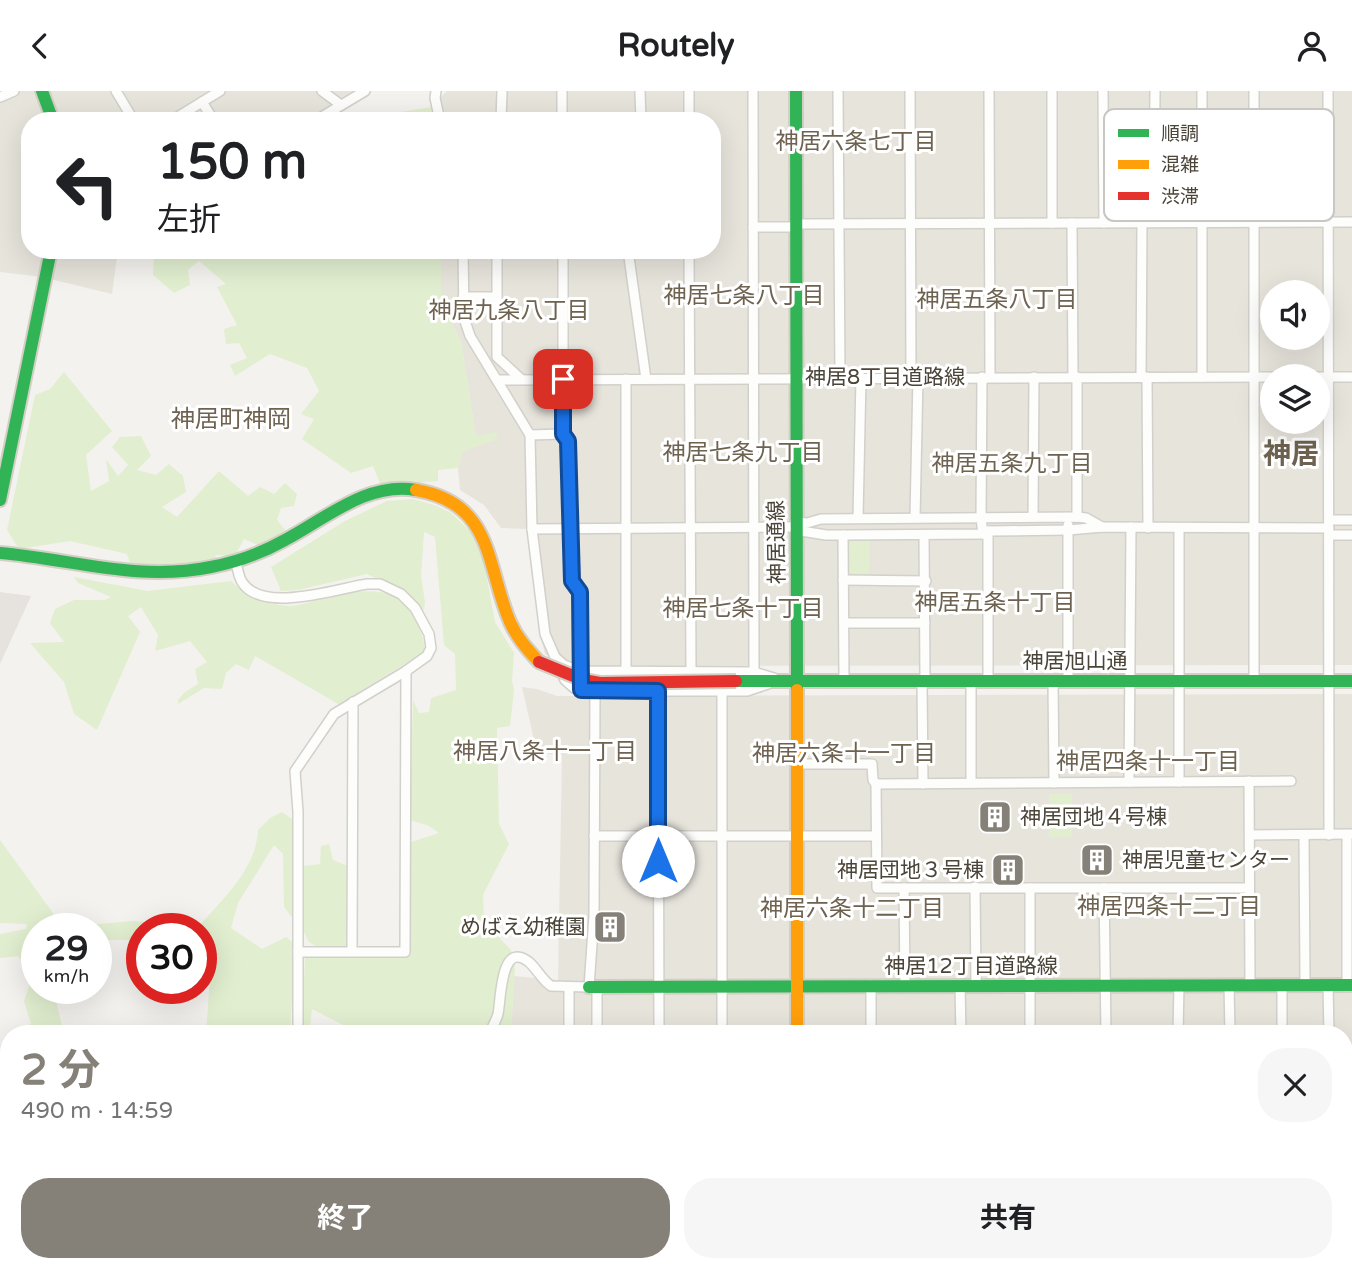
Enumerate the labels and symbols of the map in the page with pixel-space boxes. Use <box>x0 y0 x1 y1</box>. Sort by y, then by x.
legend <box>1104 109 1334 221</box>
text: 順調 <box>1161 123 1199 145</box>
district label: 神居六条七丁目 <box>776 128 937 156</box>
text: 混雑 <box>1161 154 1199 176</box>
text: 渋滞 <box>1161 186 1199 208</box>
district label: 神居七条八丁目 <box>664 282 825 310</box>
district label: 神居五条八丁目 <box>917 286 1078 314</box>
district label: 神居九条八丁目 <box>429 297 590 325</box>
pin <box>533 349 593 409</box>
street label: 神居8丁目道路線 <box>805 365 965 390</box>
district label: 神居町神岡 <box>171 405 291 434</box>
district label: 神居 <box>1263 437 1319 471</box>
district label: 神居七条九丁目 <box>663 439 824 467</box>
district label: 神居五条九丁目 <box>932 450 1093 478</box>
street label: 神居通線 <box>764 500 790 584</box>
district label: 神居五条十丁目 <box>915 589 1076 617</box>
district label: 神居七条十丁目 <box>663 595 824 623</box>
street label: 神居旭山通 <box>1023 649 1128 674</box>
district label: 神居八条十一丁目 <box>453 738 637 766</box>
district label: 神居六条十一丁目 <box>752 740 936 768</box>
district label: 神居四条十一丁目 <box>1056 748 1240 776</box>
building icon: 神居団地４号棟 <box>976 798 1014 836</box>
place label: 神居団地４号棟 <box>1020 805 1167 830</box>
position arrow <box>621 824 695 898</box>
building icon: 神居児童センター <box>1078 841 1116 879</box>
place label: 神居児童センター <box>1122 848 1290 873</box>
building icon: 神居団地３号棟 <box>989 851 1027 889</box>
place label: 神居団地３号棟 <box>837 858 984 883</box>
district label: 神居四条十二丁目 <box>1077 893 1261 921</box>
district label: 神居六条十二丁目 <box>760 895 944 923</box>
building icon: めばえ幼稚園 <box>591 908 629 946</box>
speed limit sign: 30 <box>126 913 217 1004</box>
place label: めばえ幼稚園 <box>460 915 586 940</box>
street label: 神居12丁目道路線 <box>884 954 1058 979</box>

